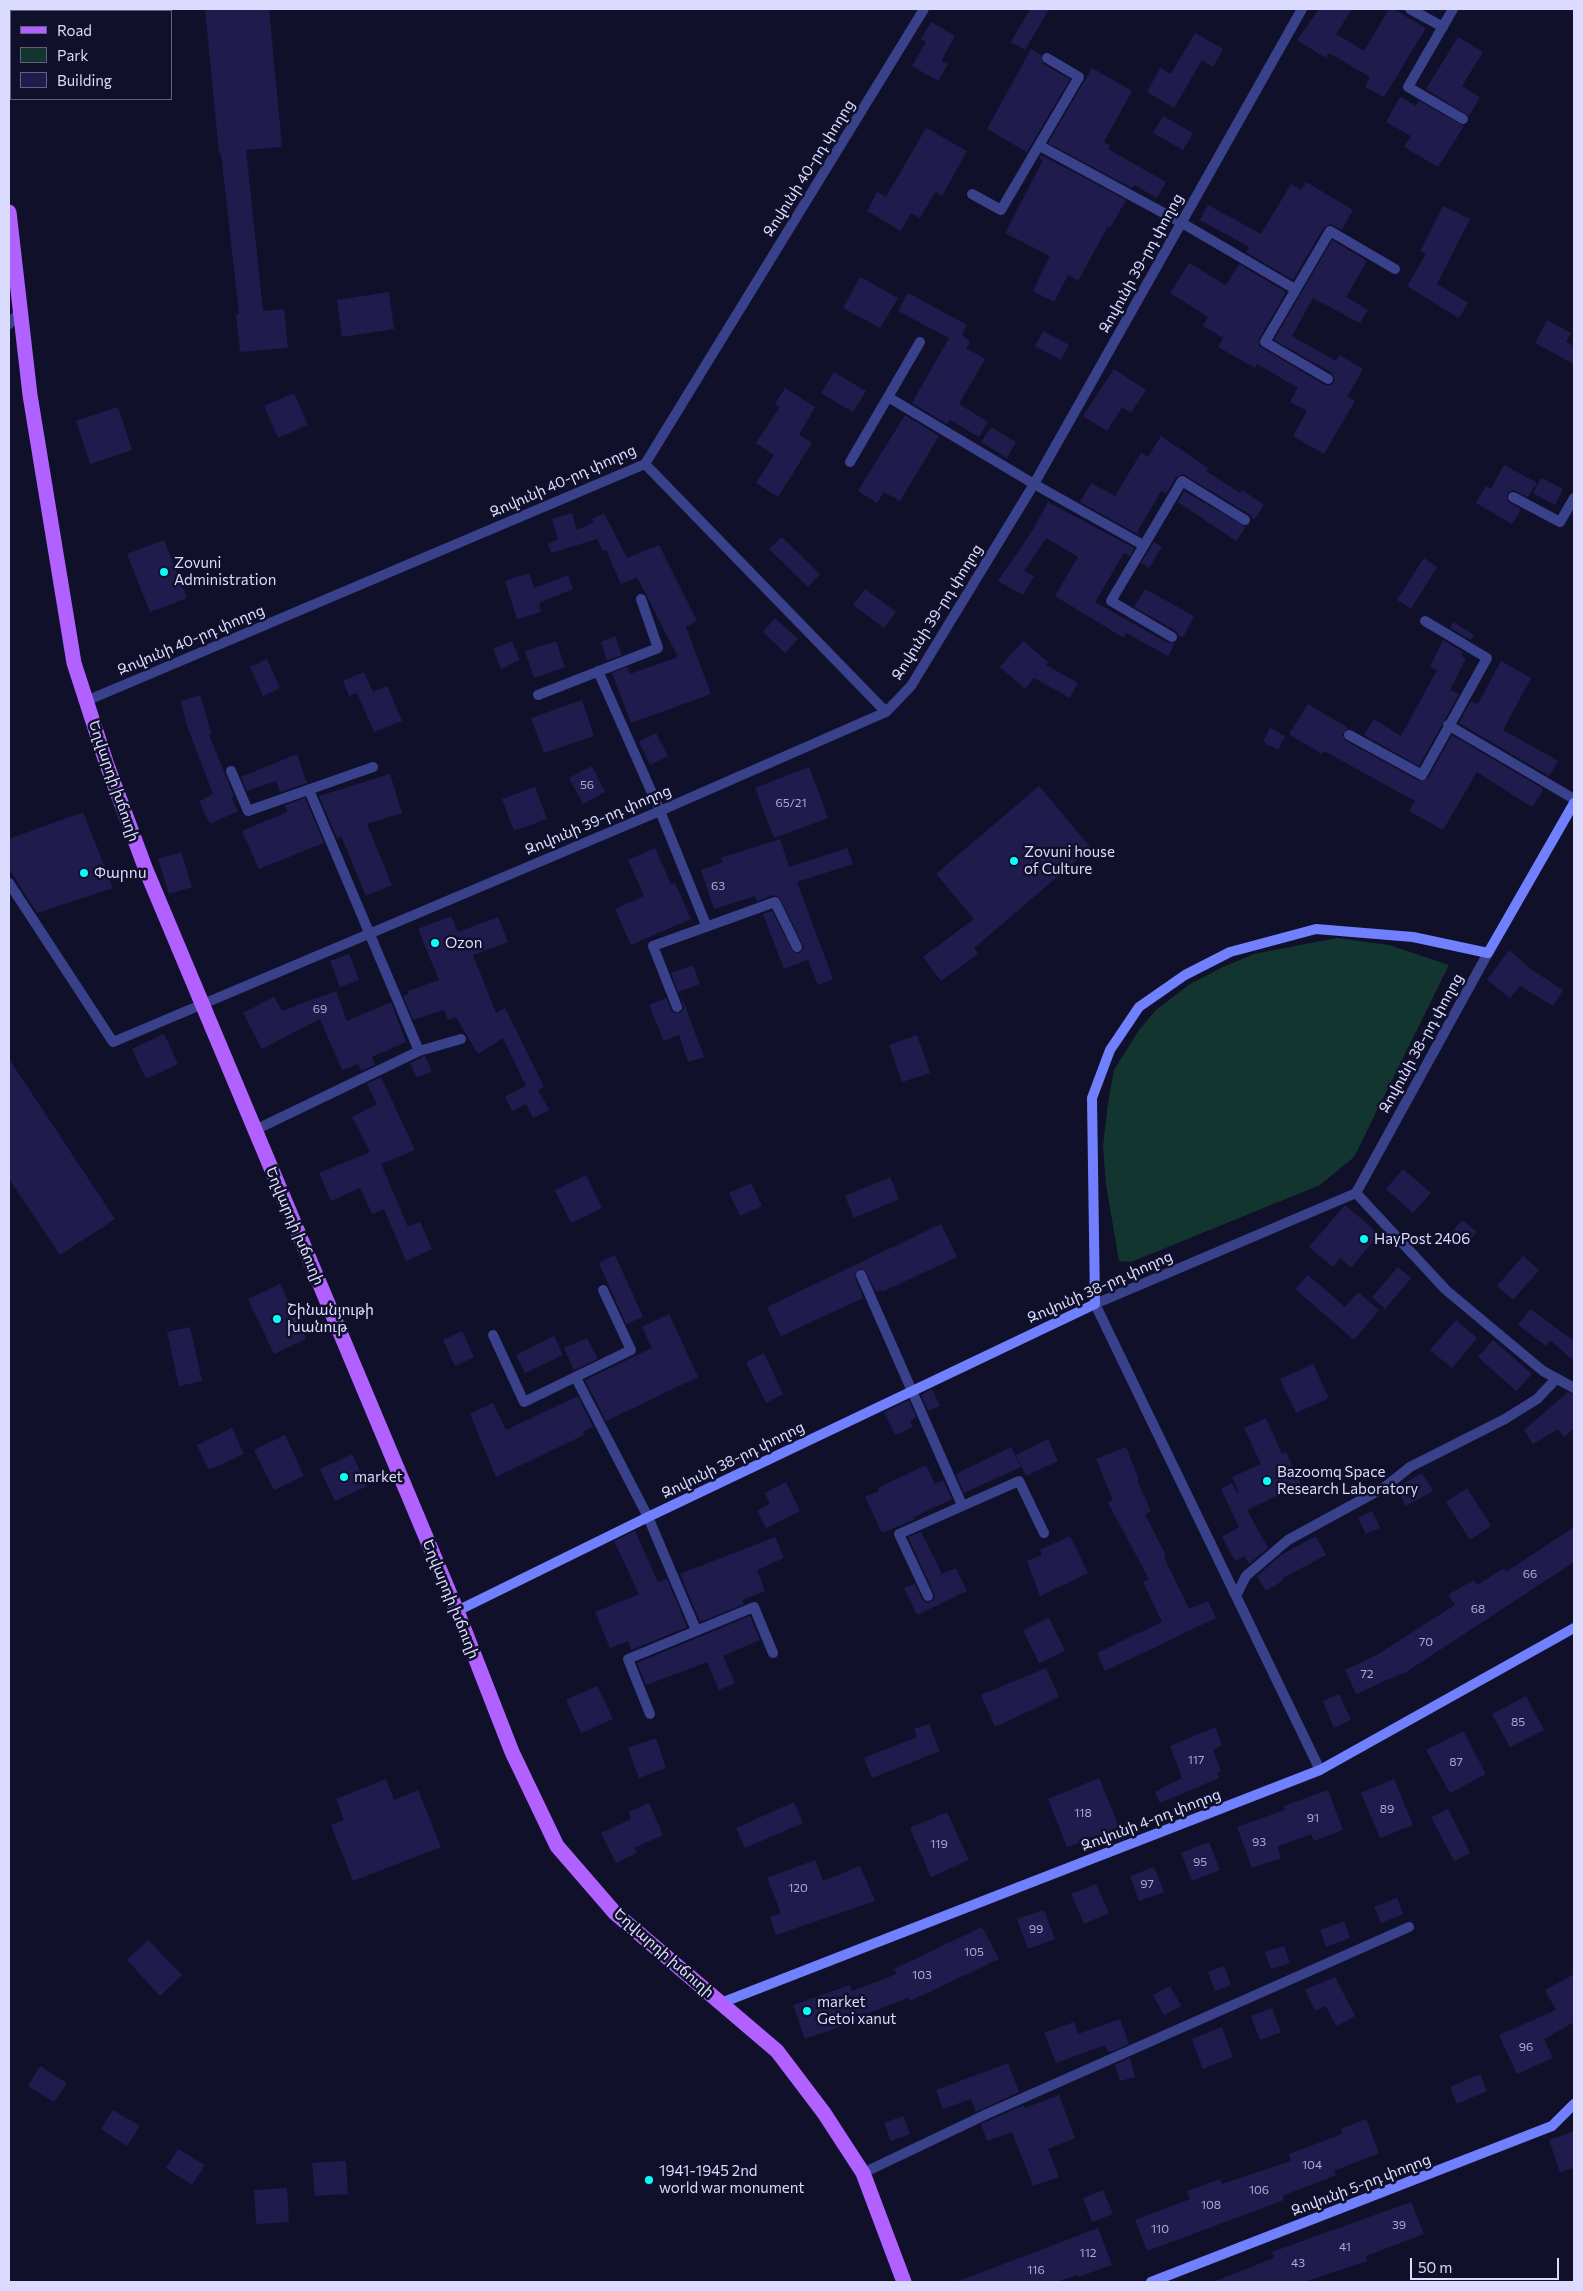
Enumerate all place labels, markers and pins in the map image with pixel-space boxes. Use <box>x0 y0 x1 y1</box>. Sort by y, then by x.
place label: Zovuni Administration <box>174 554 276 589</box>
marker: Zovuni Administration <box>158 566 170 578</box>
place label: Zovuni house of Culture <box>1024 843 1115 878</box>
marker: Zovuni house of Culture <box>1008 855 1020 867</box>
place label: Փարոս <box>94 864 147 882</box>
marker: Փարոս <box>78 867 90 879</box>
place label: Ozon <box>445 934 482 952</box>
marker: Ozon <box>429 937 441 949</box>
place label: HayPost 2406 <box>1374 1230 1470 1248</box>
marker: HayPost 2406 <box>1358 1233 1370 1245</box>
place label: Շինանյութի խանութ <box>287 1301 374 1336</box>
marker: Շինանյութի խանութ <box>271 1313 283 1325</box>
place label: Bazoomq Space Research Laboratory <box>1277 1463 1418 1498</box>
place label: market <box>354 1468 403 1486</box>
marker: market <box>338 1471 350 1483</box>
marker: Bazoomq Space Research Laboratory <box>1261 1475 1273 1487</box>
place label: market Getoi xanut <box>817 1993 896 2028</box>
marker: market Getoi xanut <box>801 2005 813 2017</box>
place label: 1941-1945 2nd world war monument <box>659 2162 804 2197</box>
marker: 1941-1945 2nd world war monument <box>643 2174 655 2186</box>

